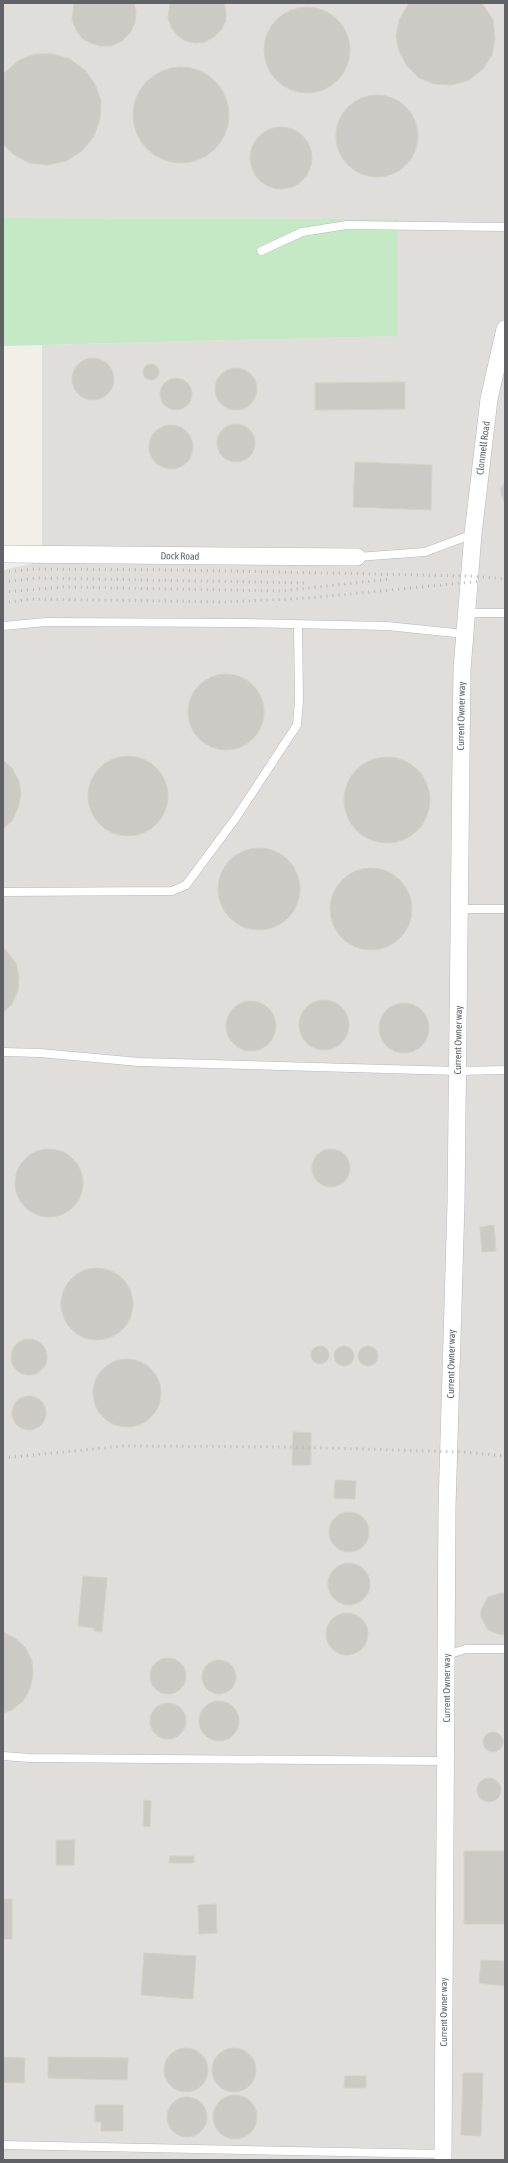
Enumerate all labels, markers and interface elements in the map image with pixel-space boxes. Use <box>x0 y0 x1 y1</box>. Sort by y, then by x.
street label: Clonmell Road <box>474 420 492 476</box>
street label: Dock Road <box>160 550 200 562</box>
street label: Current Owner way <box>455 681 467 751</box>
street label: Current Owner way <box>452 1005 464 1075</box>
street label: Current Owner way <box>445 1329 457 1399</box>
street label: Current Owner way <box>441 1653 452 1723</box>
street label: Current Owner way <box>438 1977 449 2047</box>

